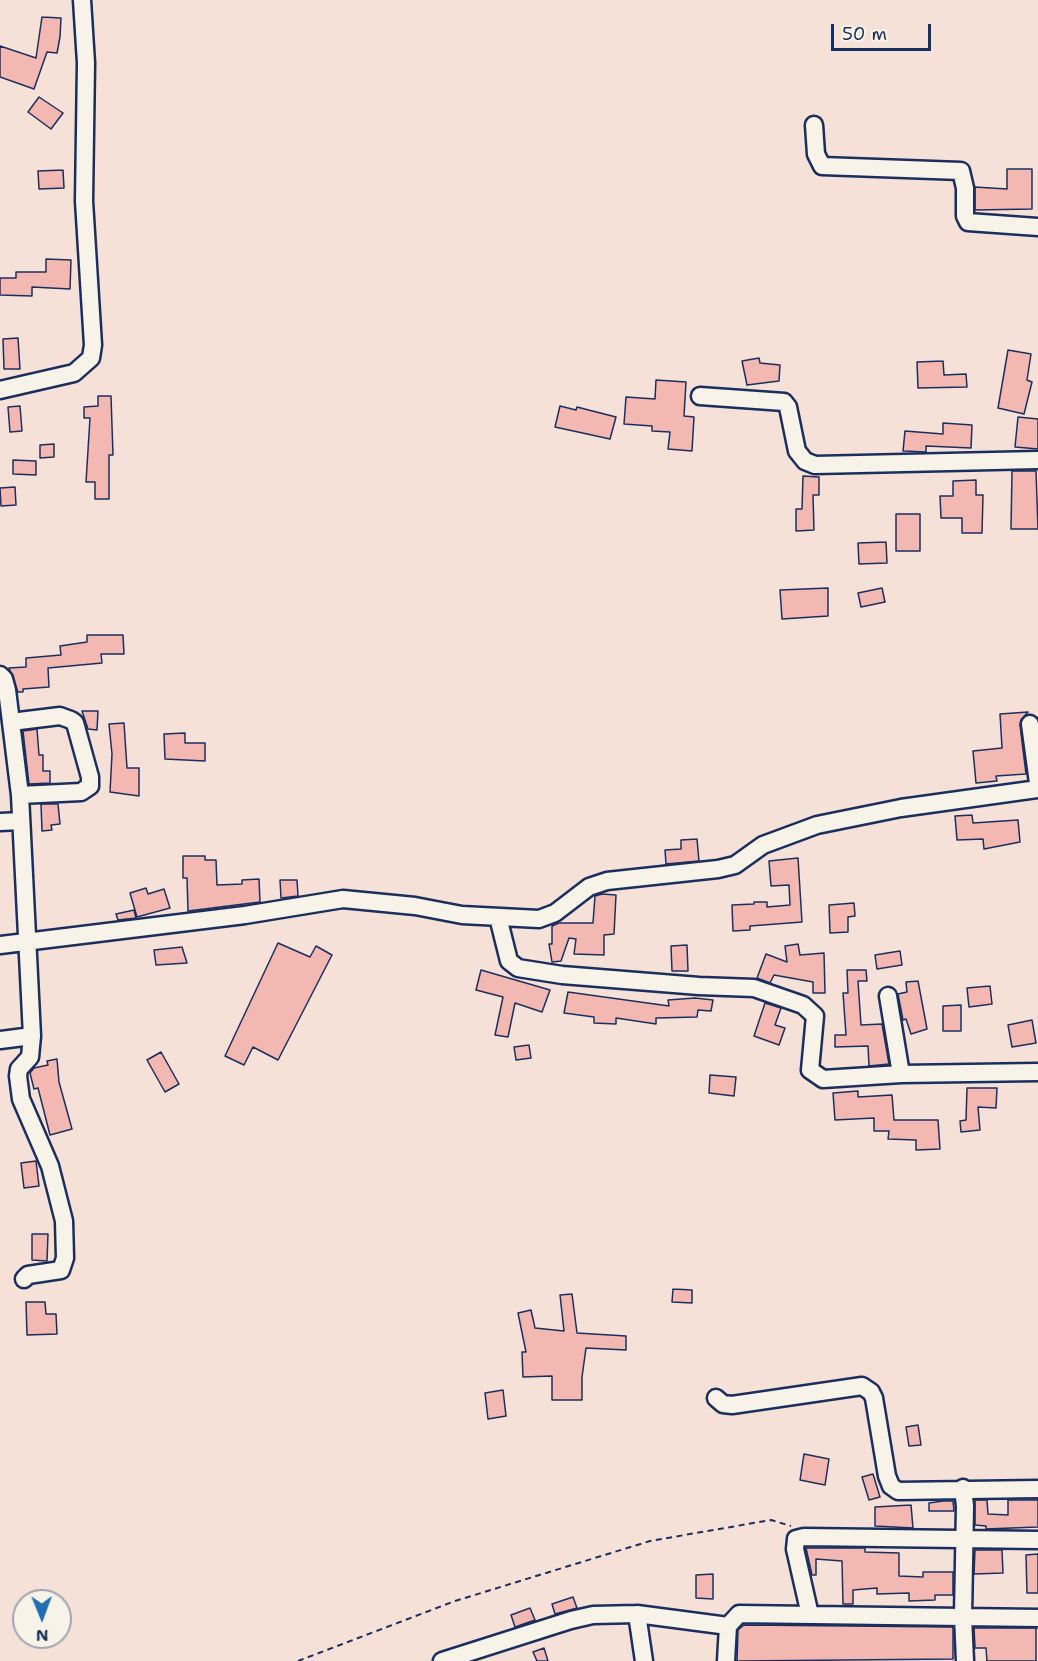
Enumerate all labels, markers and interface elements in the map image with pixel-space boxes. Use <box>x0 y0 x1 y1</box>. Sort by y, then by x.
scale bar <box>834 12 934 50</box>
text: 50 m <box>842 22 887 46</box>
north arrow <box>12 1589 72 1649</box>
text: N <box>36 1625 49 1646</box>

